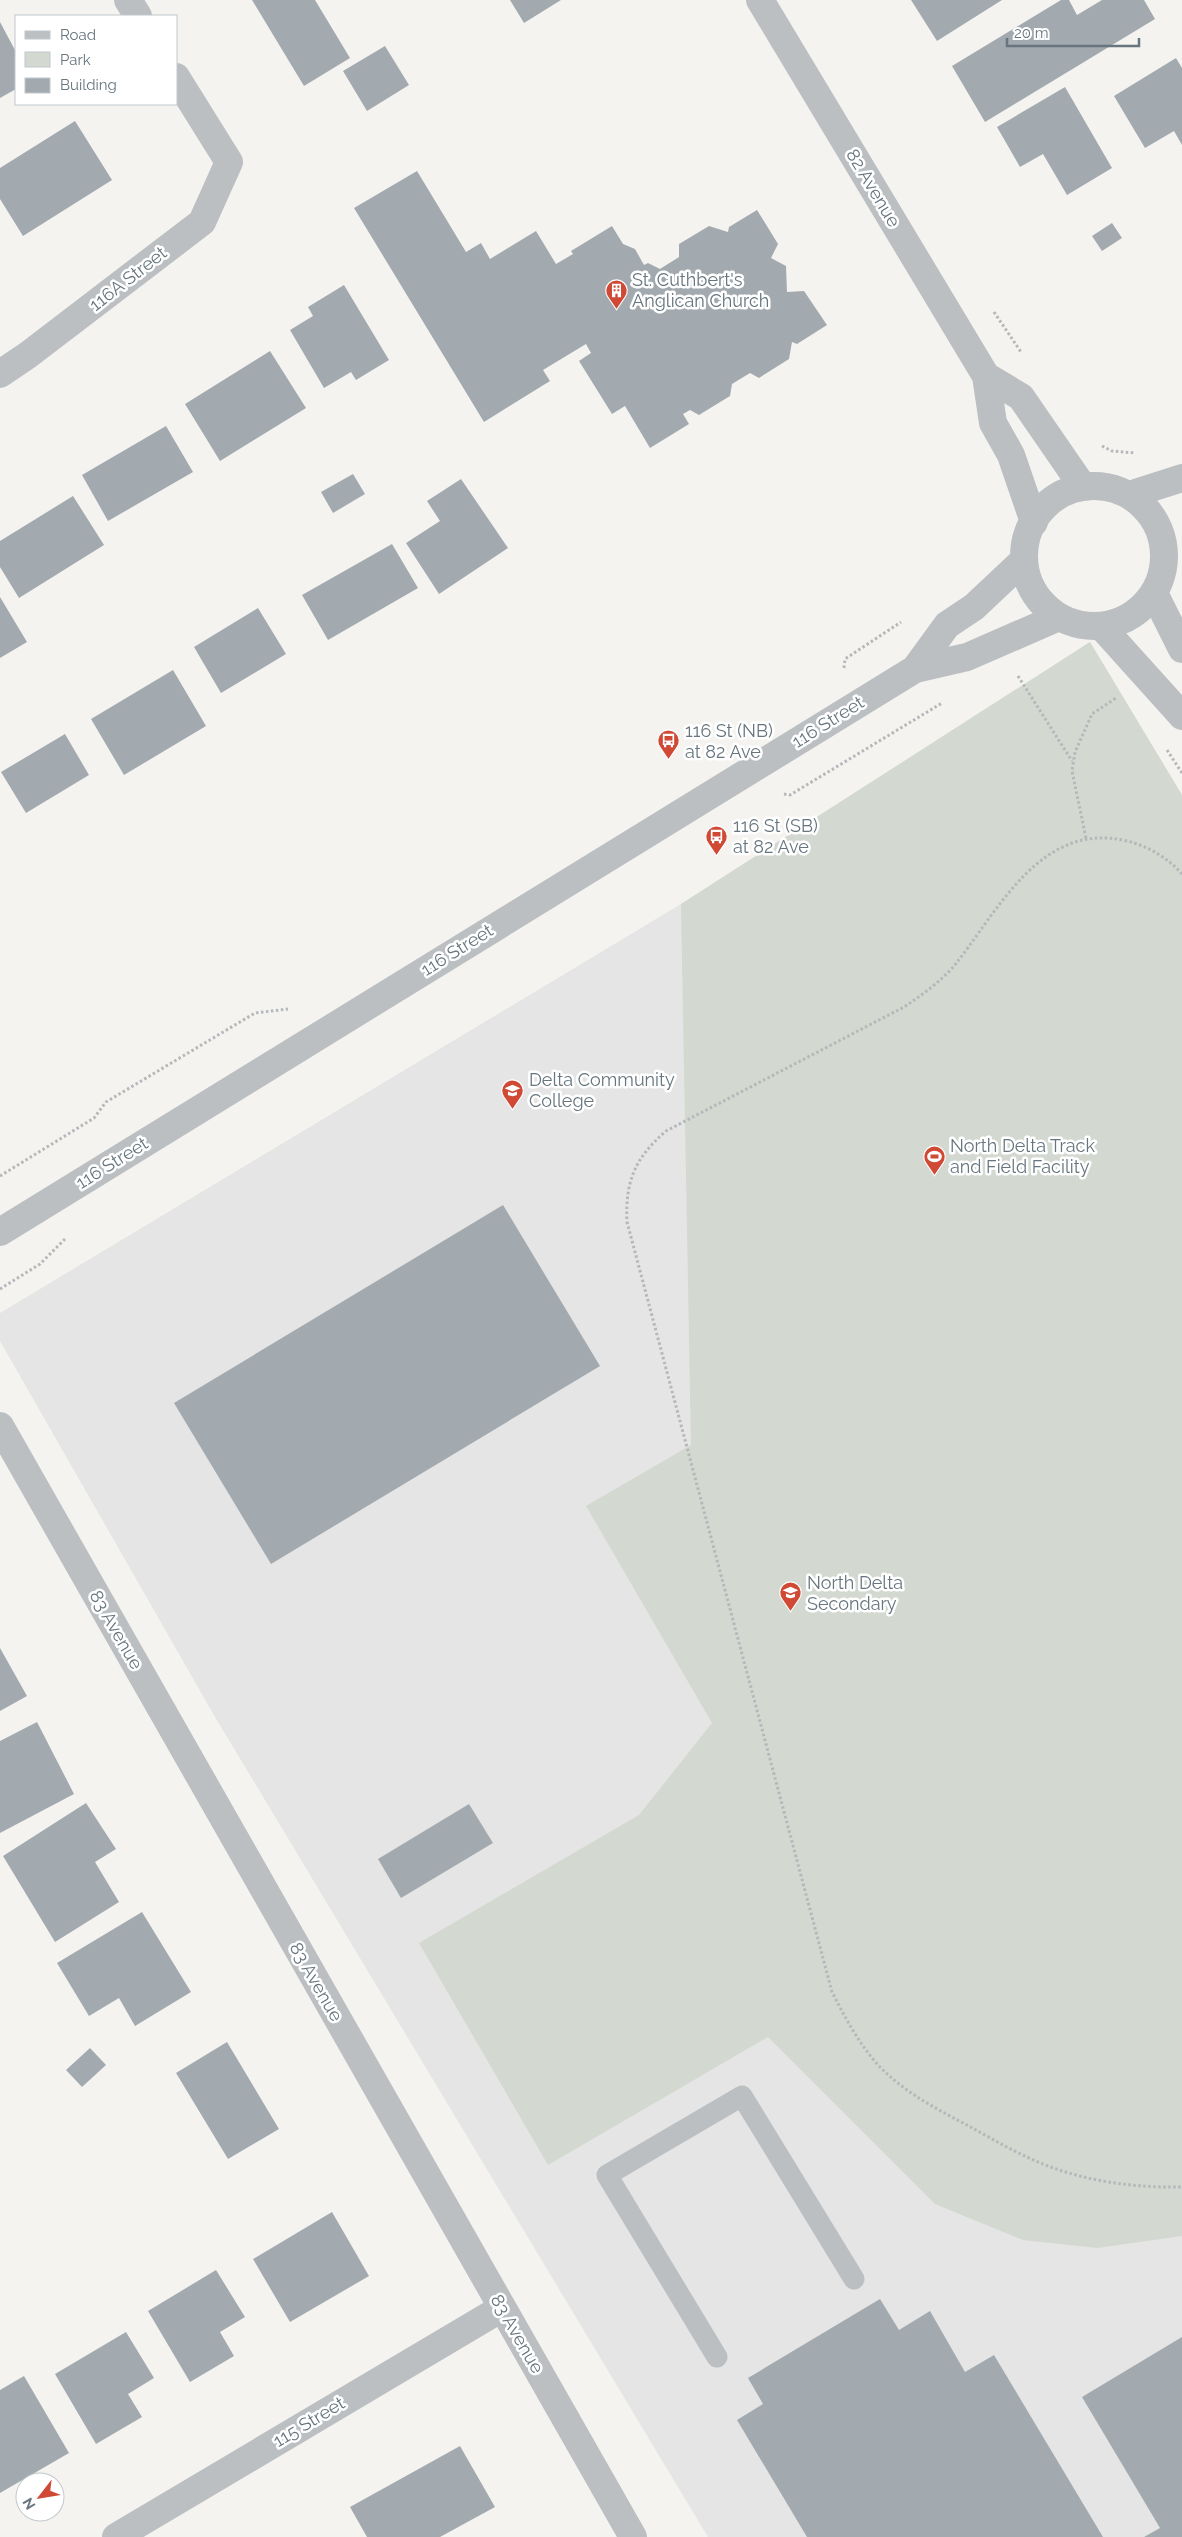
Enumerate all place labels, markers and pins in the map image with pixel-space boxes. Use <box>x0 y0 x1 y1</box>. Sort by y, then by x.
place label: St. Cuthbert's Anglican Church <box>632 269 769 311</box>
building icon: St. Cuthbert's Anglican Church <box>604 278 628 309</box>
place label: 116 St (NB) at 82 Ave <box>685 720 773 762</box>
bus stop icon: 116 St (NB) at 82 Ave <box>657 729 681 760</box>
place label: 116 St (SB) at 82 Ave <box>733 815 818 857</box>
bus stop icon: 116 St (SB) at 82 Ave <box>705 824 729 855</box>
place label: Delta Community College <box>529 1069 675 1111</box>
school or university icon: Delta Community College <box>501 1078 525 1109</box>
place label: North Delta Track and Field Facility <box>950 1135 1095 1177</box>
sports icon: North Delta Track and Field Facility <box>922 1144 946 1175</box>
place label: North Delta Secondary <box>807 1572 903 1614</box>
school or university icon: North Delta Secondary <box>779 1581 803 1612</box>

